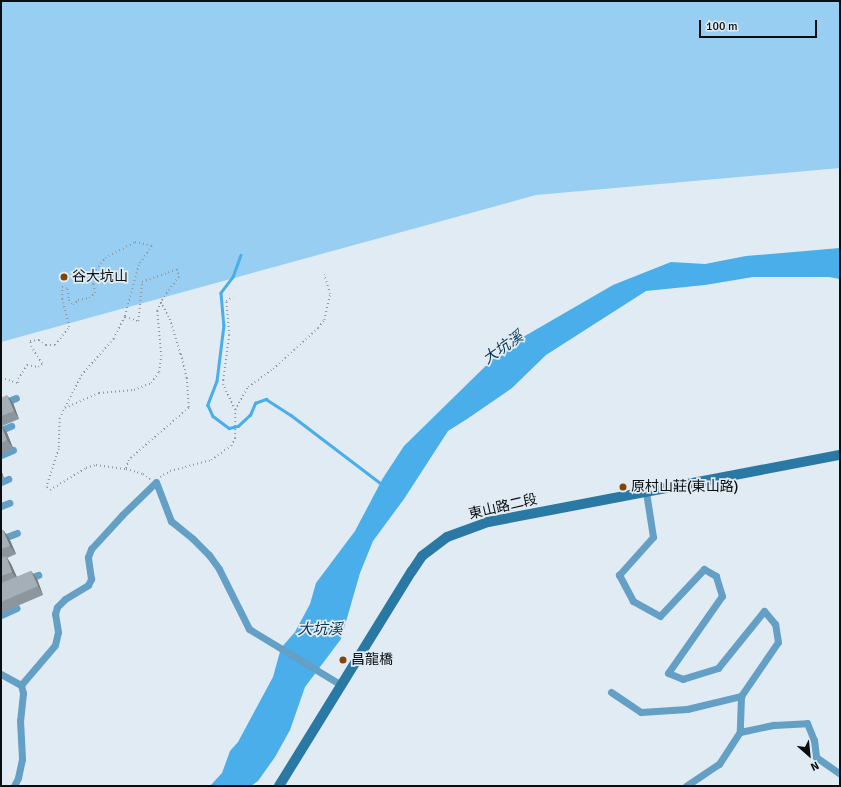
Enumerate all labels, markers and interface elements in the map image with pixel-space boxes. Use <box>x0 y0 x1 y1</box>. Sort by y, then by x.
scale bar <box>701 12 819 38</box>
text: 100 m <box>706 19 738 34</box>
place label: 谷大坑山 <box>72 269 128 285</box>
marker: 谷大坑山 <box>59 272 69 282</box>
water label: 大坑溪 <box>479 328 527 368</box>
place label: 原村山莊(東山路) <box>631 479 738 495</box>
marker: 原村山莊(東山路) <box>618 482 628 492</box>
street label: 東山路二段 <box>467 491 539 523</box>
water label: 大坑溪 <box>298 621 342 639</box>
place label: 昌龍橋 <box>351 652 393 668</box>
marker: 昌龍橋 <box>338 655 348 665</box>
north arrow <box>789 735 829 775</box>
text: N <box>808 759 821 774</box>

